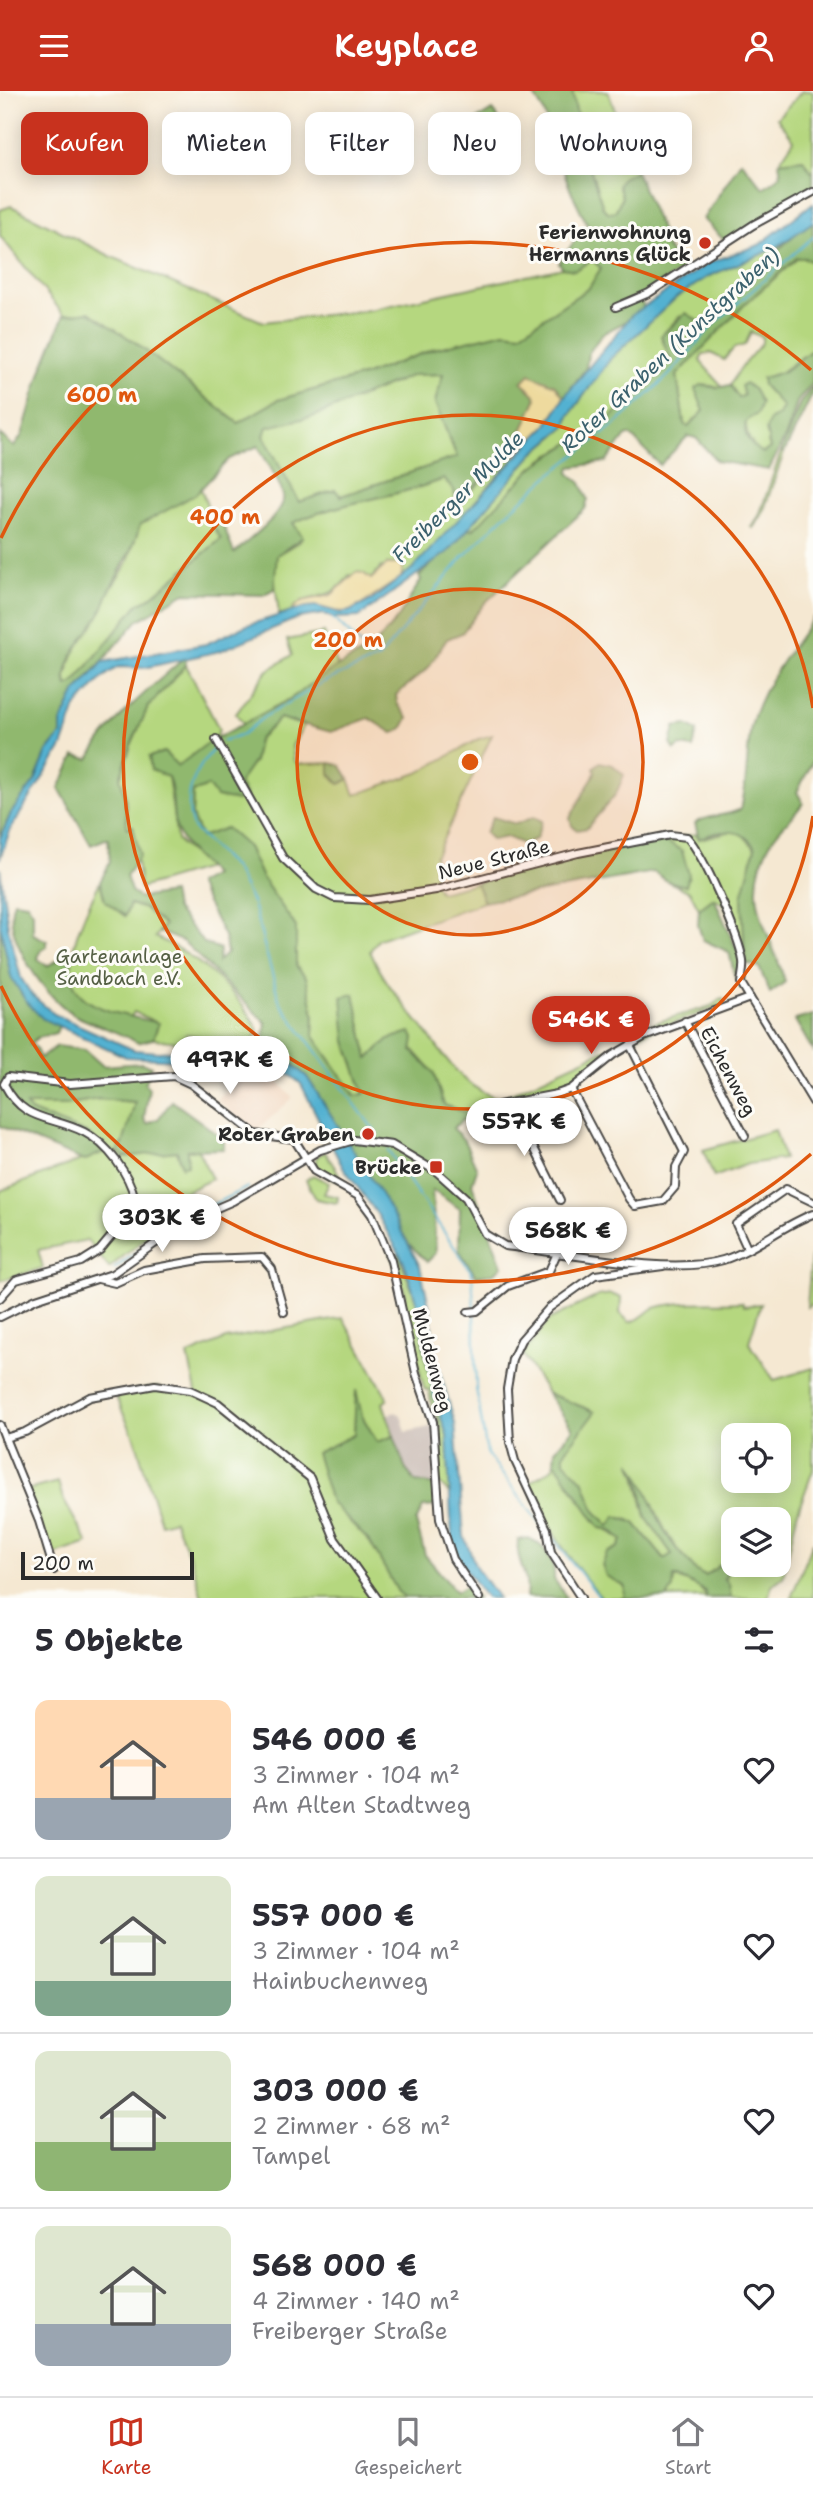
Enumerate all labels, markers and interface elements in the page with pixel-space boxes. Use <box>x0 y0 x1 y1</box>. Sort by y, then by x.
text: Keyplace <box>334 24 479 67</box>
icon: menu <box>35 27 73 65</box>
icon: person <box>740 27 778 65</box>
chip: Kaufen <box>21 112 148 175</box>
chip: Mieten <box>162 112 291 175</box>
chip: Filter <box>305 112 414 175</box>
chip: Neu <box>428 112 521 175</box>
chip: Wohnung <box>535 112 692 175</box>
place label: Ferienwohnung Hermanns Glück <box>529 220 691 267</box>
marker: Ferienwohnung Hermanns Glück <box>697 235 713 251</box>
water label: Roter Graben (Kunstgraben) <box>555 241 785 459</box>
text: 600 m <box>67 381 137 409</box>
water label: Freiberger Mulde <box>386 425 530 569</box>
text: 400 m <box>190 503 260 531</box>
text: 200 m <box>313 626 383 654</box>
centre of rings <box>458 750 482 774</box>
street label: Neue Straße <box>436 834 553 885</box>
park label: Gartenanlage Sandbach e.V. <box>55 944 183 991</box>
pin: 546K € <box>534 997 648 1056</box>
text: 546K € <box>548 1004 634 1034</box>
street label: Eichenweg <box>694 1022 763 1120</box>
pin: 497K € <box>173 1037 287 1096</box>
text: 497K € <box>187 1044 273 1074</box>
pin: 557K € <box>467 1098 581 1158</box>
text: 557K € <box>482 1106 566 1136</box>
place label: Roter Graben <box>218 1122 354 1147</box>
marker: Roter Graben <box>360 1126 376 1142</box>
place label: Brücke <box>355 1155 422 1180</box>
marker: Brücke <box>428 1159 444 1175</box>
pin: 303K € <box>105 1195 219 1254</box>
text: 303K € <box>118 1202 206 1232</box>
pin: 568K € <box>511 1207 625 1267</box>
text: 568K € <box>525 1215 611 1245</box>
street label: Muldenweg <box>407 1305 458 1415</box>
map controls <box>721 1423 791 1577</box>
button: locate <box>721 1423 791 1493</box>
button: layers <box>721 1507 791 1577</box>
scale bar <box>21 1549 194 1581</box>
text: 200 m <box>32 1551 94 1576</box>
text: 5 Objekte <box>35 1620 183 1661</box>
icon: filters <box>740 1621 778 1659</box>
text: 546 000 € <box>252 1719 417 1760</box>
icon: home <box>91 1728 175 1812</box>
icon: heart <box>740 1751 778 1789</box>
text: 3 Zimmer · 104 m² <box>252 1760 460 1790</box>
text: Am Alten Stadtweg <box>252 1790 471 1820</box>
text: 557 000 € <box>252 1895 414 1936</box>
icon: home <box>91 1904 175 1988</box>
icon: heart <box>740 1927 778 1965</box>
text: 3 Zimmer · 104 m² <box>252 1936 460 1966</box>
text: Hainbuchenweg <box>252 1966 428 1996</box>
text: 303 000 € <box>252 2070 419 2111</box>
icon: home <box>91 2079 175 2163</box>
icon: heart <box>740 2102 778 2140</box>
text: 2 Zimmer · 68 m² <box>252 2111 451 2141</box>
text: Tampel <box>252 2141 330 2171</box>
text: 568 000 € <box>252 2245 417 2286</box>
icon: home <box>91 2254 175 2338</box>
icon: heart <box>740 2277 778 2315</box>
text: 4 Zimmer · 140 m² <box>252 2286 460 2316</box>
text: Freiberger Straße <box>252 2316 448 2346</box>
tab: Karte <box>101 2413 152 2480</box>
tab: Gespeichert <box>354 2413 462 2480</box>
tab: Start <box>665 2413 712 2480</box>

